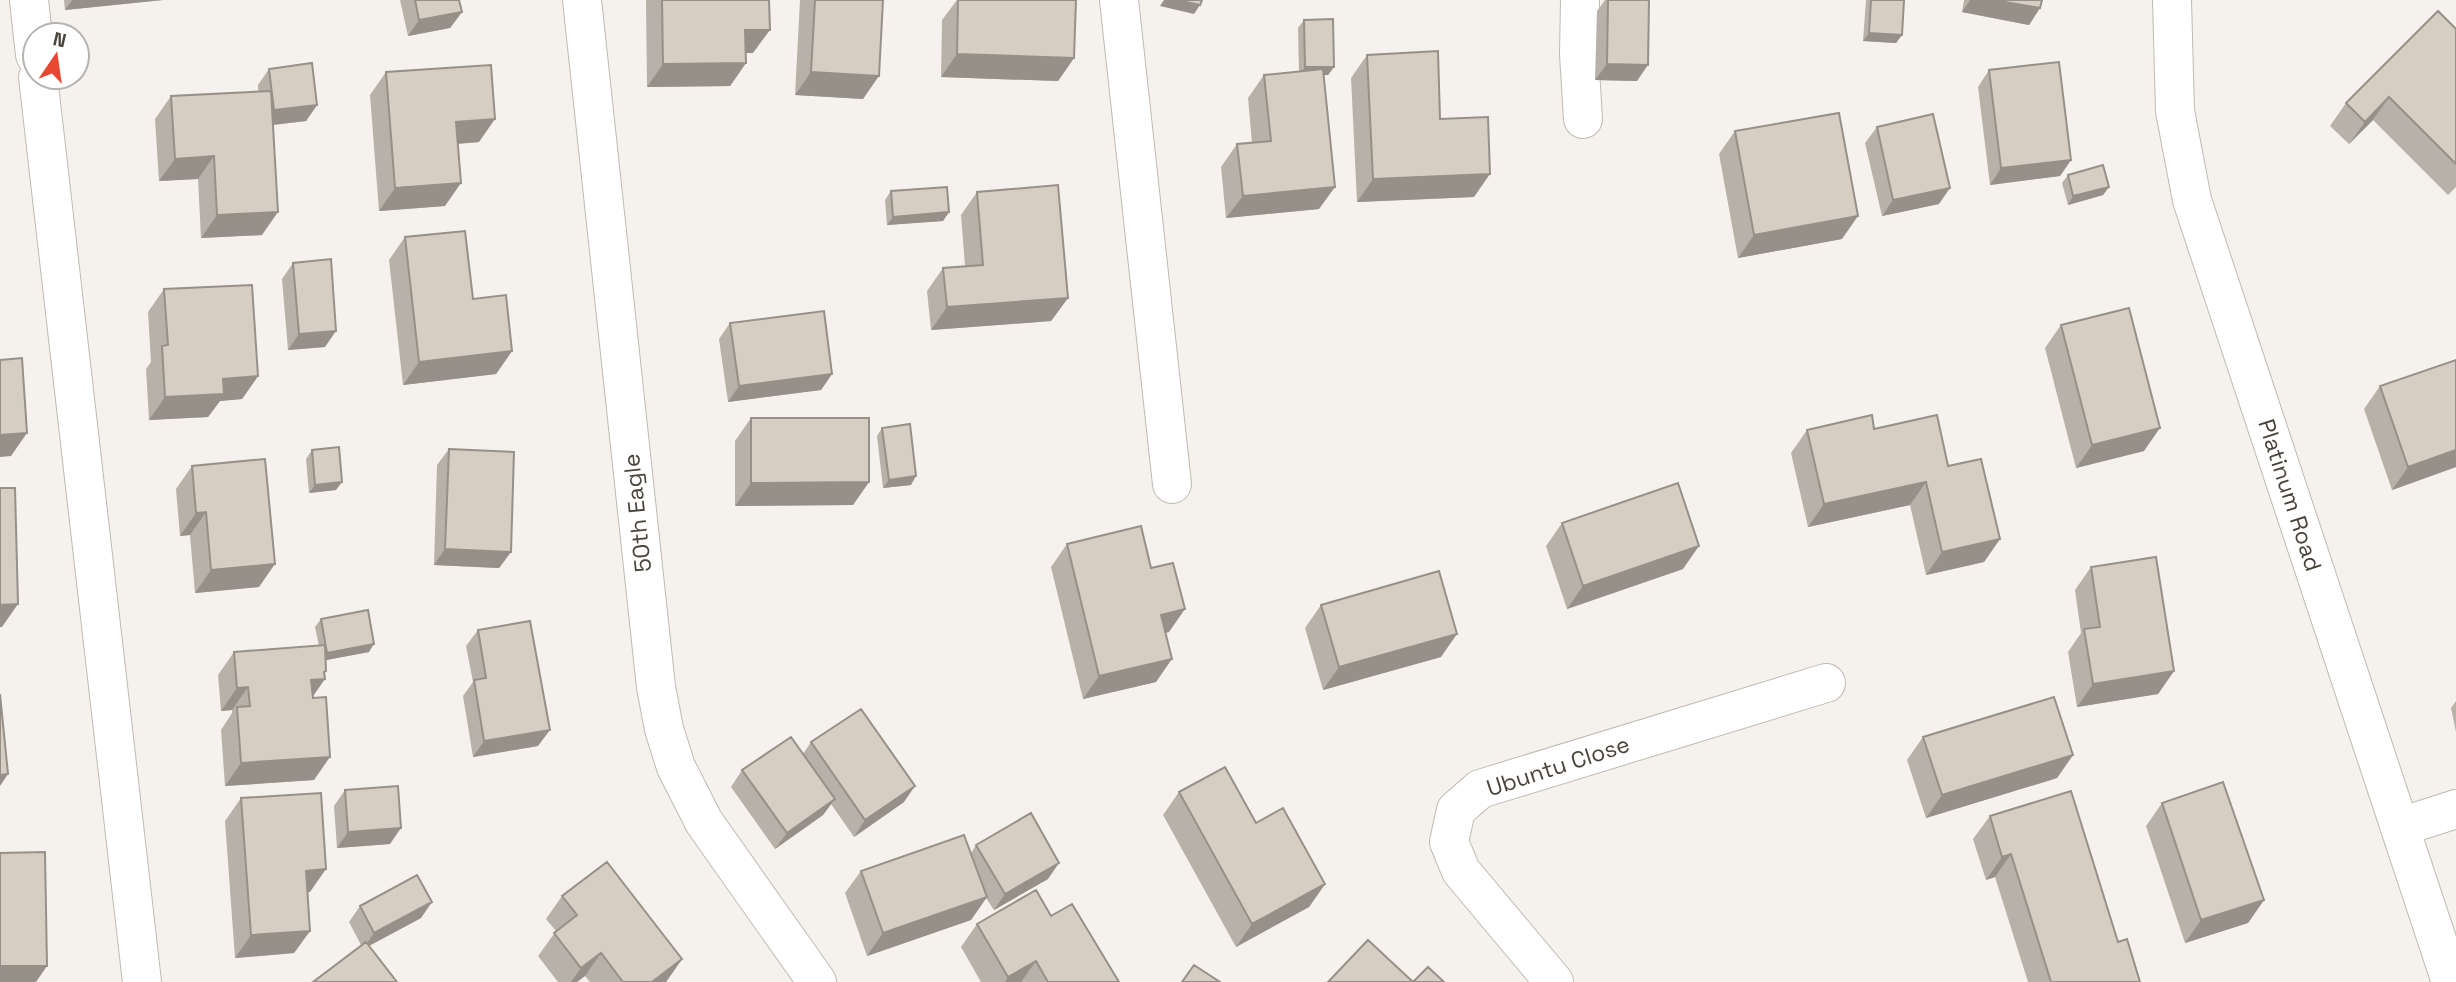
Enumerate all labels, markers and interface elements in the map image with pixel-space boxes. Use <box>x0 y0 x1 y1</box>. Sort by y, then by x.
north arrow <box>21 21 91 91</box>
text: N <box>51 26 69 54</box>
street label: Platinum Road <box>2251 415 2329 575</box>
street label: 50th Eagle <box>616 452 658 574</box>
street label: Ubuntu Close <box>1483 729 1633 803</box>

